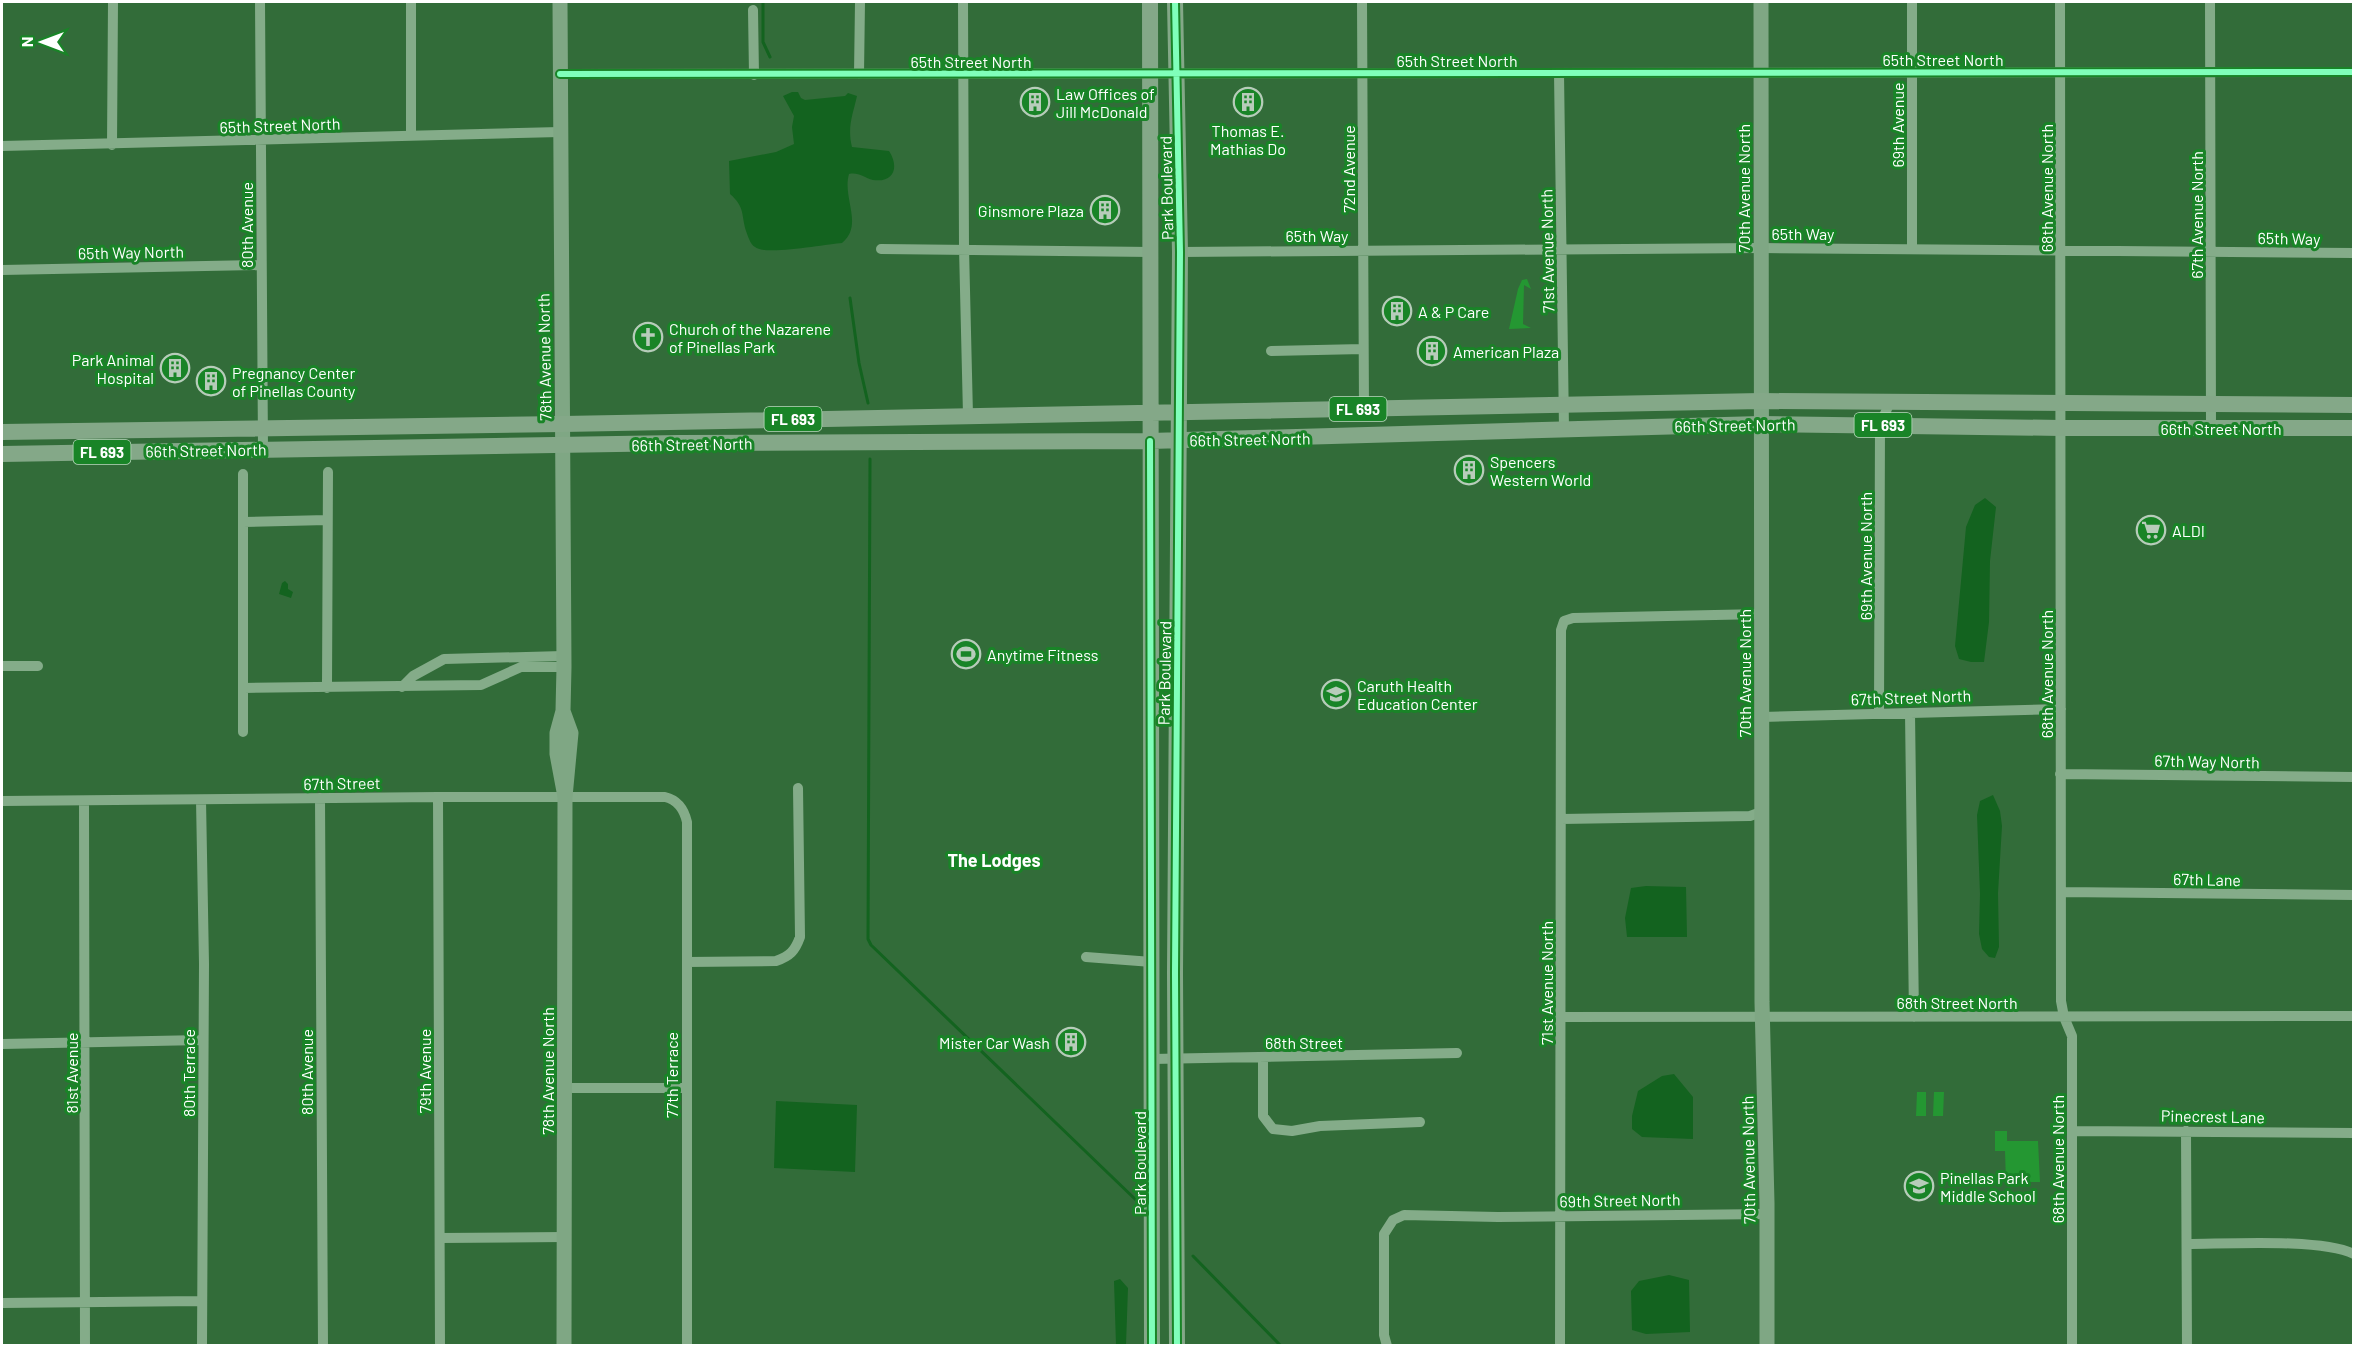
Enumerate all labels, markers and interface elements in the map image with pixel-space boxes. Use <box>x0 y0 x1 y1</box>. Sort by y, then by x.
north arrow <box>12 12 72 72</box>
text: N <box>17 37 36 47</box>
street label: 65th Street North <box>1882 50 2004 69</box>
street label: 65th Street North <box>1396 51 1518 70</box>
street label: 65th Street North <box>910 52 1032 71</box>
street label: 69th Avenue <box>1888 82 1907 168</box>
place label: Law Offices of Jill McDonald <box>1056 84 1155 121</box>
building icon: Law Offices of Jill McDonald <box>1019 86 1051 118</box>
building icon: Thomas E. Mathias Do <box>1232 86 1264 118</box>
street label: 65th Street North <box>219 113 341 137</box>
place label: Thomas E. Mathias Do <box>1210 121 1286 158</box>
street label: 70th Avenue North <box>1734 124 1753 252</box>
street label: 68th Avenue North <box>2037 124 2056 252</box>
street label: 72nd Avenue <box>1339 125 1358 213</box>
street label: Park Boulevard <box>1156 136 1176 240</box>
street label: 67th Avenue North <box>2187 151 2206 279</box>
street label: 80th Avenue <box>237 182 256 268</box>
street label: 71st Avenue North <box>1536 189 1558 313</box>
building icon: Ginsmore Plaza <box>1089 194 1121 226</box>
place label: Ginsmore Plaza <box>978 201 1084 220</box>
street label: 65th Way <box>1772 224 1835 243</box>
street label: 65th Way <box>1286 226 1349 245</box>
street label: 65th Way <box>2257 228 2321 248</box>
street label: 65th Way North <box>78 242 184 262</box>
street label: 78th Avenue North <box>533 293 555 421</box>
building icon: A & P Care <box>1381 295 1413 327</box>
place label: A & P Care <box>1418 302 1489 321</box>
place label: Church of the Nazarene of Pinellas Park <box>669 319 831 356</box>
church icon: Church of the Nazarene of Pinellas Park <box>632 321 664 353</box>
building icon: American Plaza <box>1416 335 1448 367</box>
place label: American Plaza <box>1453 342 1559 361</box>
place label: Park Animal Hospital <box>72 350 154 387</box>
building icon: Park Animal Hospital <box>159 352 191 384</box>
place label: Pregnancy Center of Pinellas County <box>232 363 356 400</box>
building icon: Pregnancy Center of Pinellas County <box>195 365 227 397</box>
road number: FL 693 <box>1330 397 1386 421</box>
road number: FL 693 <box>764 407 822 431</box>
road number: FL 693 <box>1854 413 1912 437</box>
street label: 66th Street North <box>1674 414 1796 436</box>
street label: 66th Street North <box>2160 419 2282 438</box>
street label: 66th Street North <box>1189 428 1311 450</box>
street label: 66th Street North <box>631 433 753 455</box>
street label: 66th Street North <box>145 439 267 461</box>
road number: FL 693 <box>74 440 130 464</box>
place label: Spencers Western World <box>1490 452 1591 489</box>
building icon: Spencers Western World <box>1453 454 1485 486</box>
street label: 69th Avenue North <box>1856 492 1875 620</box>
supermarket icon: ALDI <box>2135 514 2167 546</box>
place label: ALDI <box>2172 521 2205 540</box>
street label: 70th Avenue North <box>1735 609 1754 737</box>
street label: 68th Avenue North <box>2037 610 2056 738</box>
street label: Park Boulevard <box>1154 621 1174 725</box>
sports icon: Anytime Fitness <box>950 638 982 670</box>
place label: Anytime Fitness <box>987 645 1098 664</box>
place label: Caruth Health Education Center <box>1357 676 1478 713</box>
school or university icon: Caruth Health Education Center <box>1320 678 1352 710</box>
street label: 67th Street North <box>1851 685 1971 709</box>
street label: 67th Way North <box>2154 751 2260 771</box>
street label: 67th Street <box>303 773 381 793</box>
district label: The Lodges <box>947 849 1041 871</box>
street label: 67th Lane <box>2173 869 2241 889</box>
street label: 71st Avenue North <box>1537 921 1556 1045</box>
street label: 68th Street North <box>1896 993 2018 1012</box>
street label: 78th Avenue North <box>538 1007 557 1135</box>
building icon: Mister Car Wash <box>1055 1026 1087 1058</box>
street label: 80th Terrace <box>179 1029 198 1117</box>
street label: 80th Avenue <box>297 1029 316 1115</box>
street label: 79th Avenue <box>415 1029 434 1113</box>
street label: 81st Avenue <box>62 1032 81 1114</box>
street label: 77th Terrace <box>662 1032 681 1118</box>
place label: Mister Car Wash <box>939 1033 1050 1052</box>
street label: 68th Street <box>1265 1033 1343 1052</box>
street label: 68th Avenue North <box>2048 1095 2067 1223</box>
street label: 70th Avenue North <box>1737 1096 1759 1224</box>
street label: Pinecrest Lane <box>2161 1106 2265 1126</box>
street label: Park Boulevard <box>1130 1111 1149 1215</box>
place label: Pinellas Park Middle School <box>1940 1168 2036 1205</box>
school or university icon: Pinellas Park Middle School <box>1903 1170 1935 1202</box>
street label: 69th Street North <box>1559 1189 1681 1211</box>

